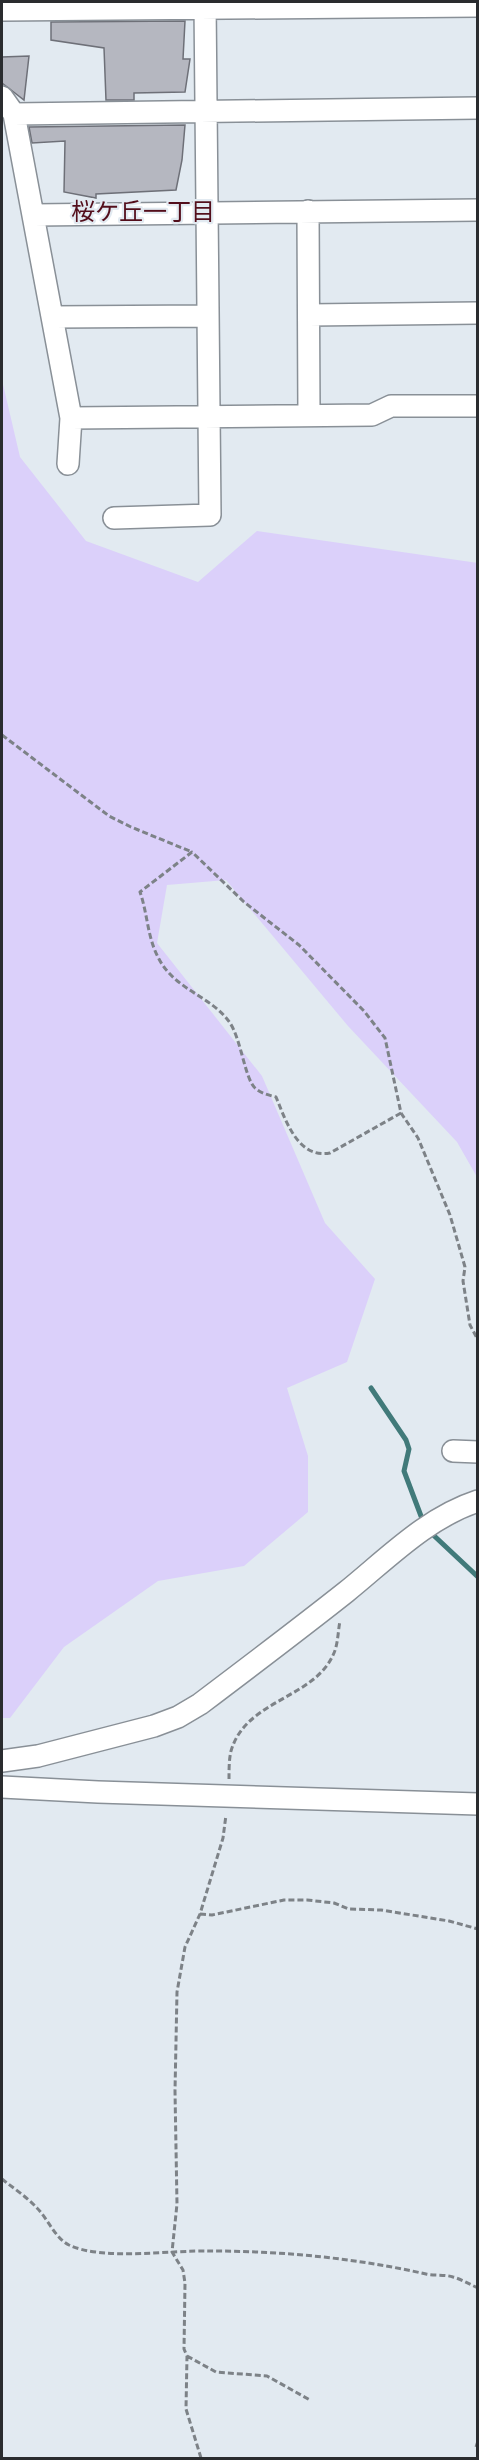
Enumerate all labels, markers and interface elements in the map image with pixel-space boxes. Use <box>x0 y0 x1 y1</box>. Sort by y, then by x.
district label: 桜ケ丘一丁目 <box>71 196 215 227</box>

